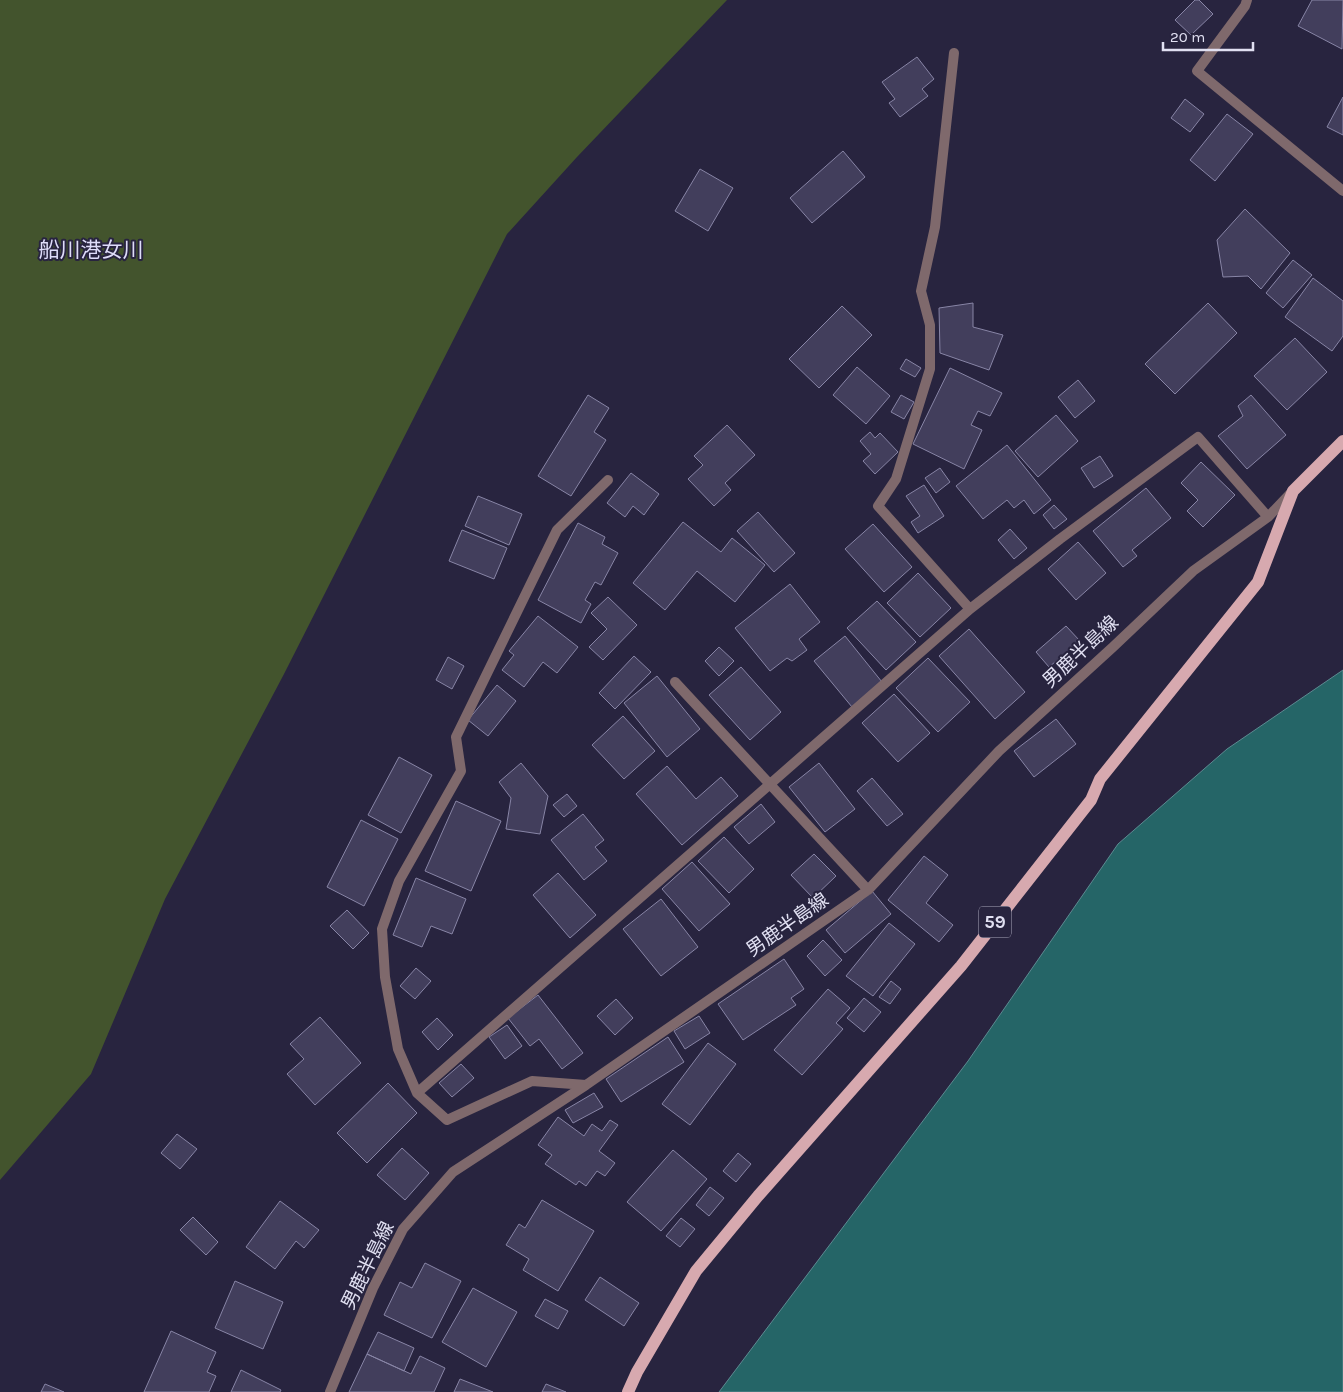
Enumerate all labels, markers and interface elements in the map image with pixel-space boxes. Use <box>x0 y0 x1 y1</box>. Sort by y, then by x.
scale bar <box>1163 20 1253 52</box>
text: 20 m <box>1170 28 1205 46</box>
district label: 船川港女川 <box>39 238 144 262</box>
street label: 男鹿半島線 <box>1038 611 1123 692</box>
street label: 男鹿半島線 <box>742 889 833 961</box>
road number: 59 <box>979 906 1011 938</box>
street label: 男鹿半島線 <box>337 1218 399 1313</box>

